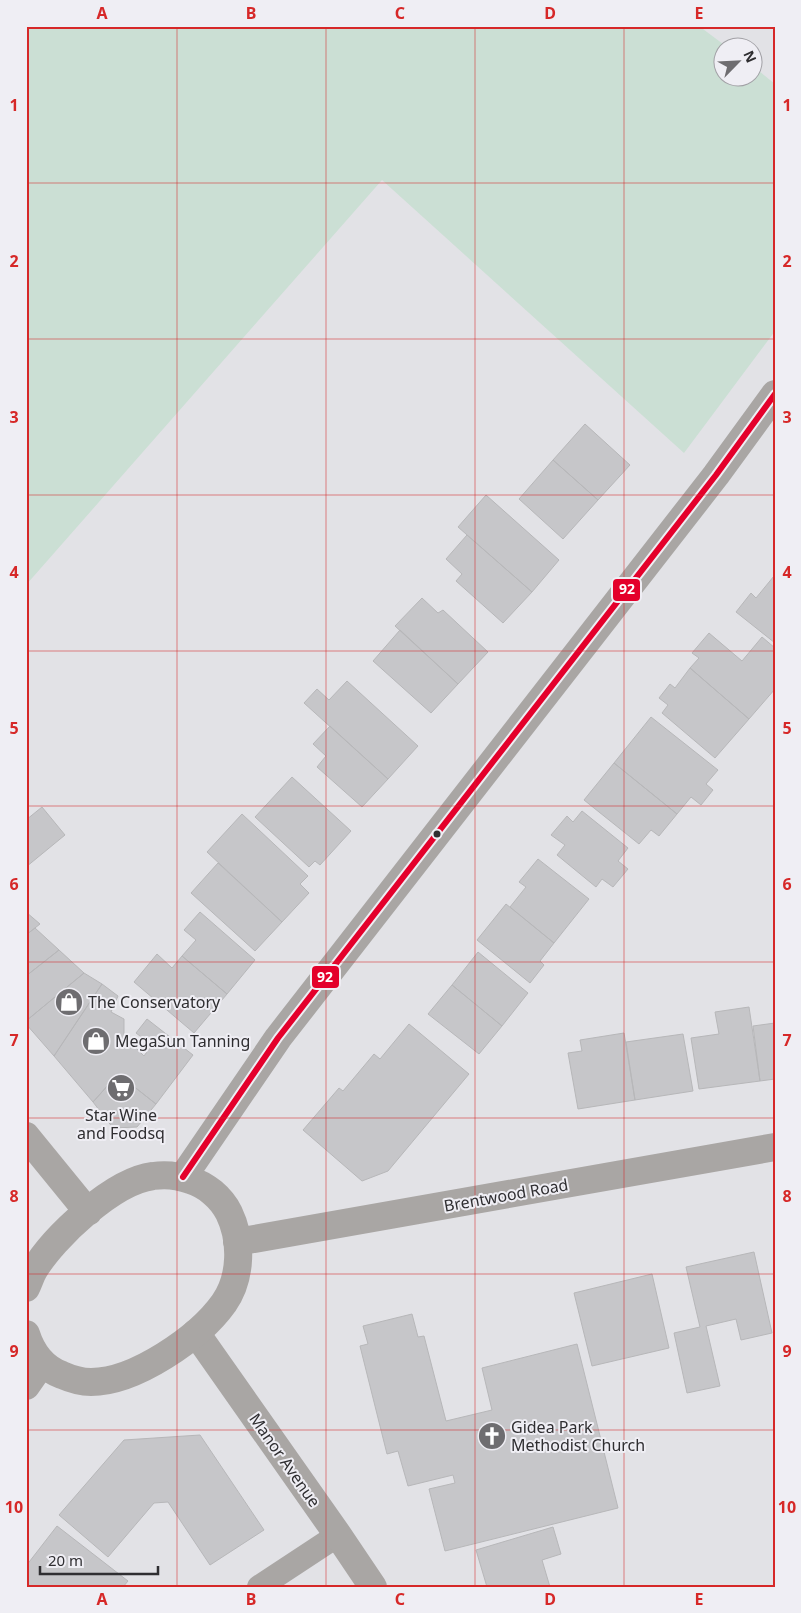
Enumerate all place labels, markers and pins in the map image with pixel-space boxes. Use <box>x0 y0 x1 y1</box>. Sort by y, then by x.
unlabelled marker <box>432 829 442 839</box>
shop icon: The Conservatory <box>54 987 84 1017</box>
place label: The Conservatory <box>88 991 221 1013</box>
shop icon: MegaSun Tanning <box>81 1026 111 1056</box>
place label: MegaSun Tanning <box>115 1030 250 1052</box>
supermarket icon: Star Wine and Foodsq <box>106 1073 136 1103</box>
place label: Star Wine and Foodsq <box>77 1104 165 1144</box>
place label: Gidea Park Methodist Church <box>511 1416 645 1456</box>
church icon: Gidea Park Methodist Church <box>477 1421 507 1451</box>

